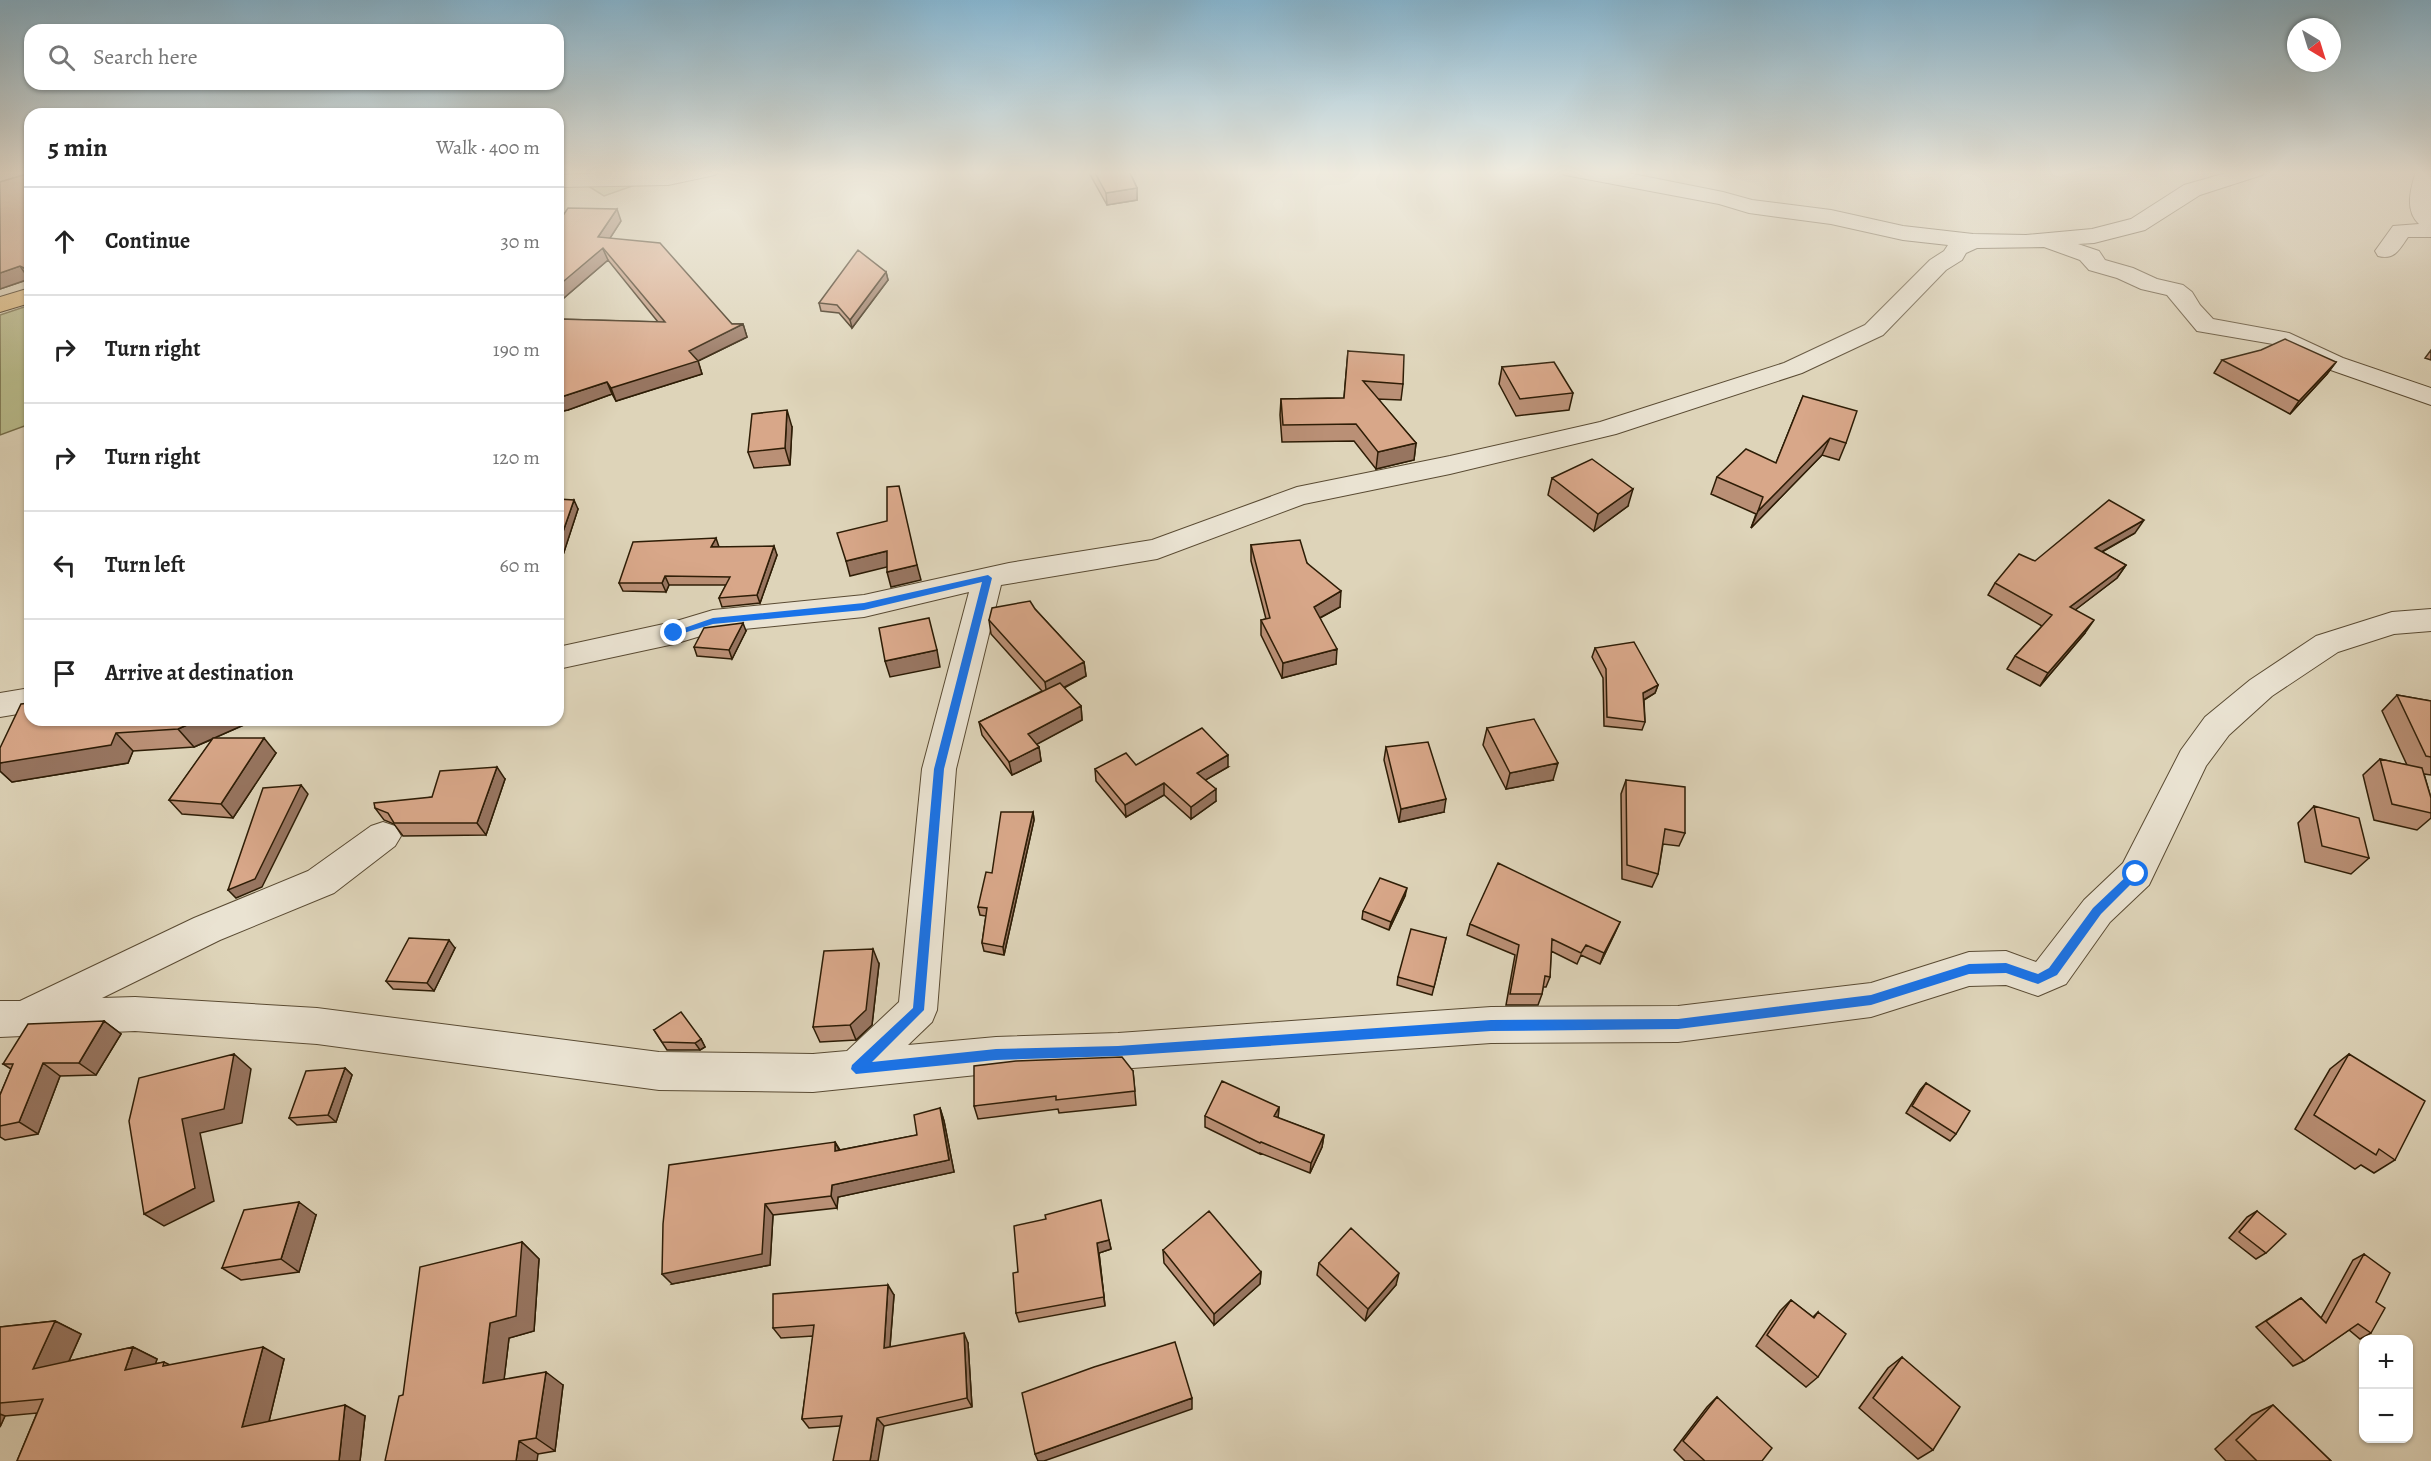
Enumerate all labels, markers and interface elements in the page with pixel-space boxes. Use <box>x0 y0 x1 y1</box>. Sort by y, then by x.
north arrow <box>2287 18 2341 72</box>
search box <box>24 24 564 90</box>
icon: search <box>45 41 78 74</box>
text: Search here <box>93 42 198 72</box>
text: 5 min <box>48 130 108 165</box>
text: Walk · 400 m <box>436 134 540 161</box>
icon: ahead <box>48 225 81 258</box>
text: Continue <box>105 226 190 256</box>
text: 30 m <box>500 228 540 255</box>
icon: right <box>48 333 81 366</box>
text: Turn right <box>105 334 201 364</box>
text: 190 m <box>493 336 540 363</box>
icon: right <box>48 441 81 474</box>
text: Turn right <box>105 442 201 472</box>
text: 120 m <box>492 444 540 471</box>
icon: left <box>48 549 81 582</box>
text: Turn left <box>105 550 185 580</box>
text: 60 m <box>500 552 540 579</box>
route end <box>660 619 686 645</box>
icon: arrive <box>48 657 81 690</box>
text: Arrive at destination <box>105 658 294 688</box>
route start <box>2122 860 2148 886</box>
map controls <box>2359 1335 2413 1443</box>
button: + <box>2359 1335 2413 1389</box>
button: − <box>2359 1389 2413 1443</box>

